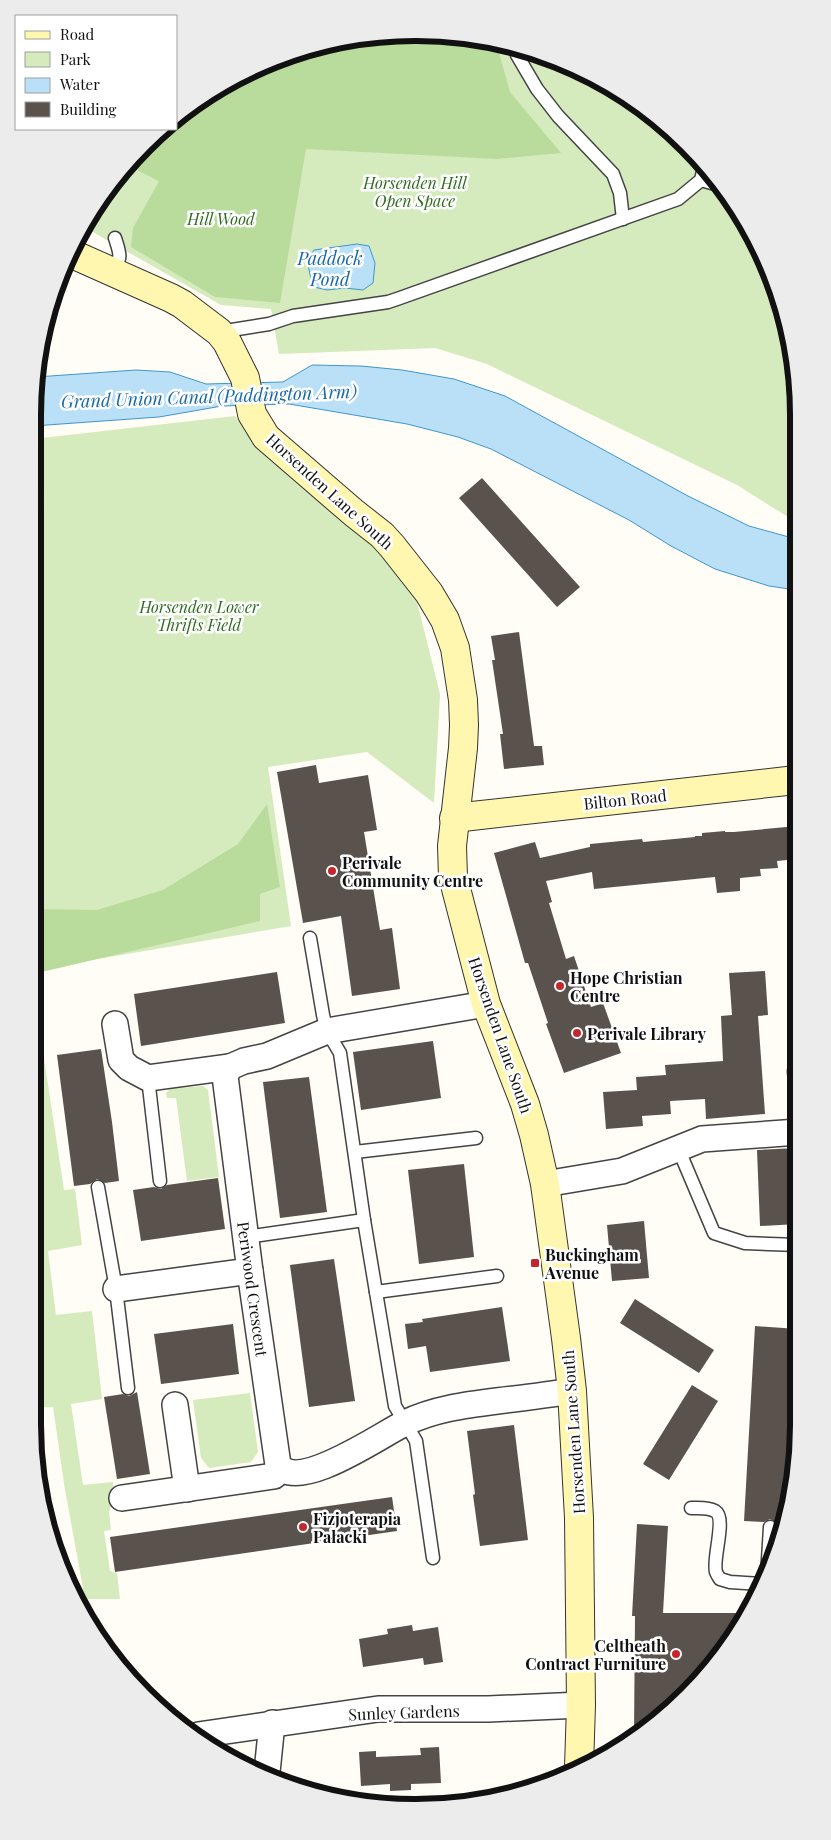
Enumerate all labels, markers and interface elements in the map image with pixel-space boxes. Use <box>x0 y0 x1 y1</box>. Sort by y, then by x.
legend <box>15 15 178 130</box>
text: Road <box>60 24 94 44</box>
text: Park <box>60 49 92 69</box>
text: Water <box>59 74 100 94</box>
text: Building <box>60 99 117 119</box>
park label: Horsenden Hill Open Space <box>362 172 467 211</box>
park label: Hill Wood <box>186 208 256 229</box>
water label: Paddock Pond <box>296 246 363 291</box>
water label: Grand Union Canal (Paddington Arm) <box>61 379 357 413</box>
street label: Horsenden Lane South <box>262 428 398 554</box>
park label: Horsenden Lower Thrifts Field <box>138 596 260 635</box>
street label: Bilton Road <box>582 784 668 814</box>
place label: Perivale Community Centre <box>342 852 483 891</box>
marker: Perivale Community Centre <box>326 865 338 877</box>
street label: Horsenden Lane South <box>464 954 538 1117</box>
place label: Hope Christian Centre <box>570 967 683 1006</box>
marker: Hope Christian Centre <box>554 980 566 992</box>
place label: Perivale Library <box>587 1023 707 1044</box>
marker: Perivale Library <box>571 1027 583 1039</box>
street label: Periwood Crescent <box>233 1220 273 1358</box>
place label: Buckingham Avenue <box>544 1244 639 1283</box>
marker: Buckingham Avenue <box>529 1257 541 1269</box>
street label: Horsenden Lane South <box>557 1349 589 1515</box>
place label: Fizjoterapia Pałacki <box>313 1508 402 1547</box>
marker: Fizjoterapia Pałacki <box>297 1521 309 1533</box>
place label: Celtheath Contract Furniture <box>525 1635 666 1674</box>
marker: Celtheath Contract Furniture <box>670 1648 682 1660</box>
street label: Sunley Gardens <box>348 1700 460 1724</box>

